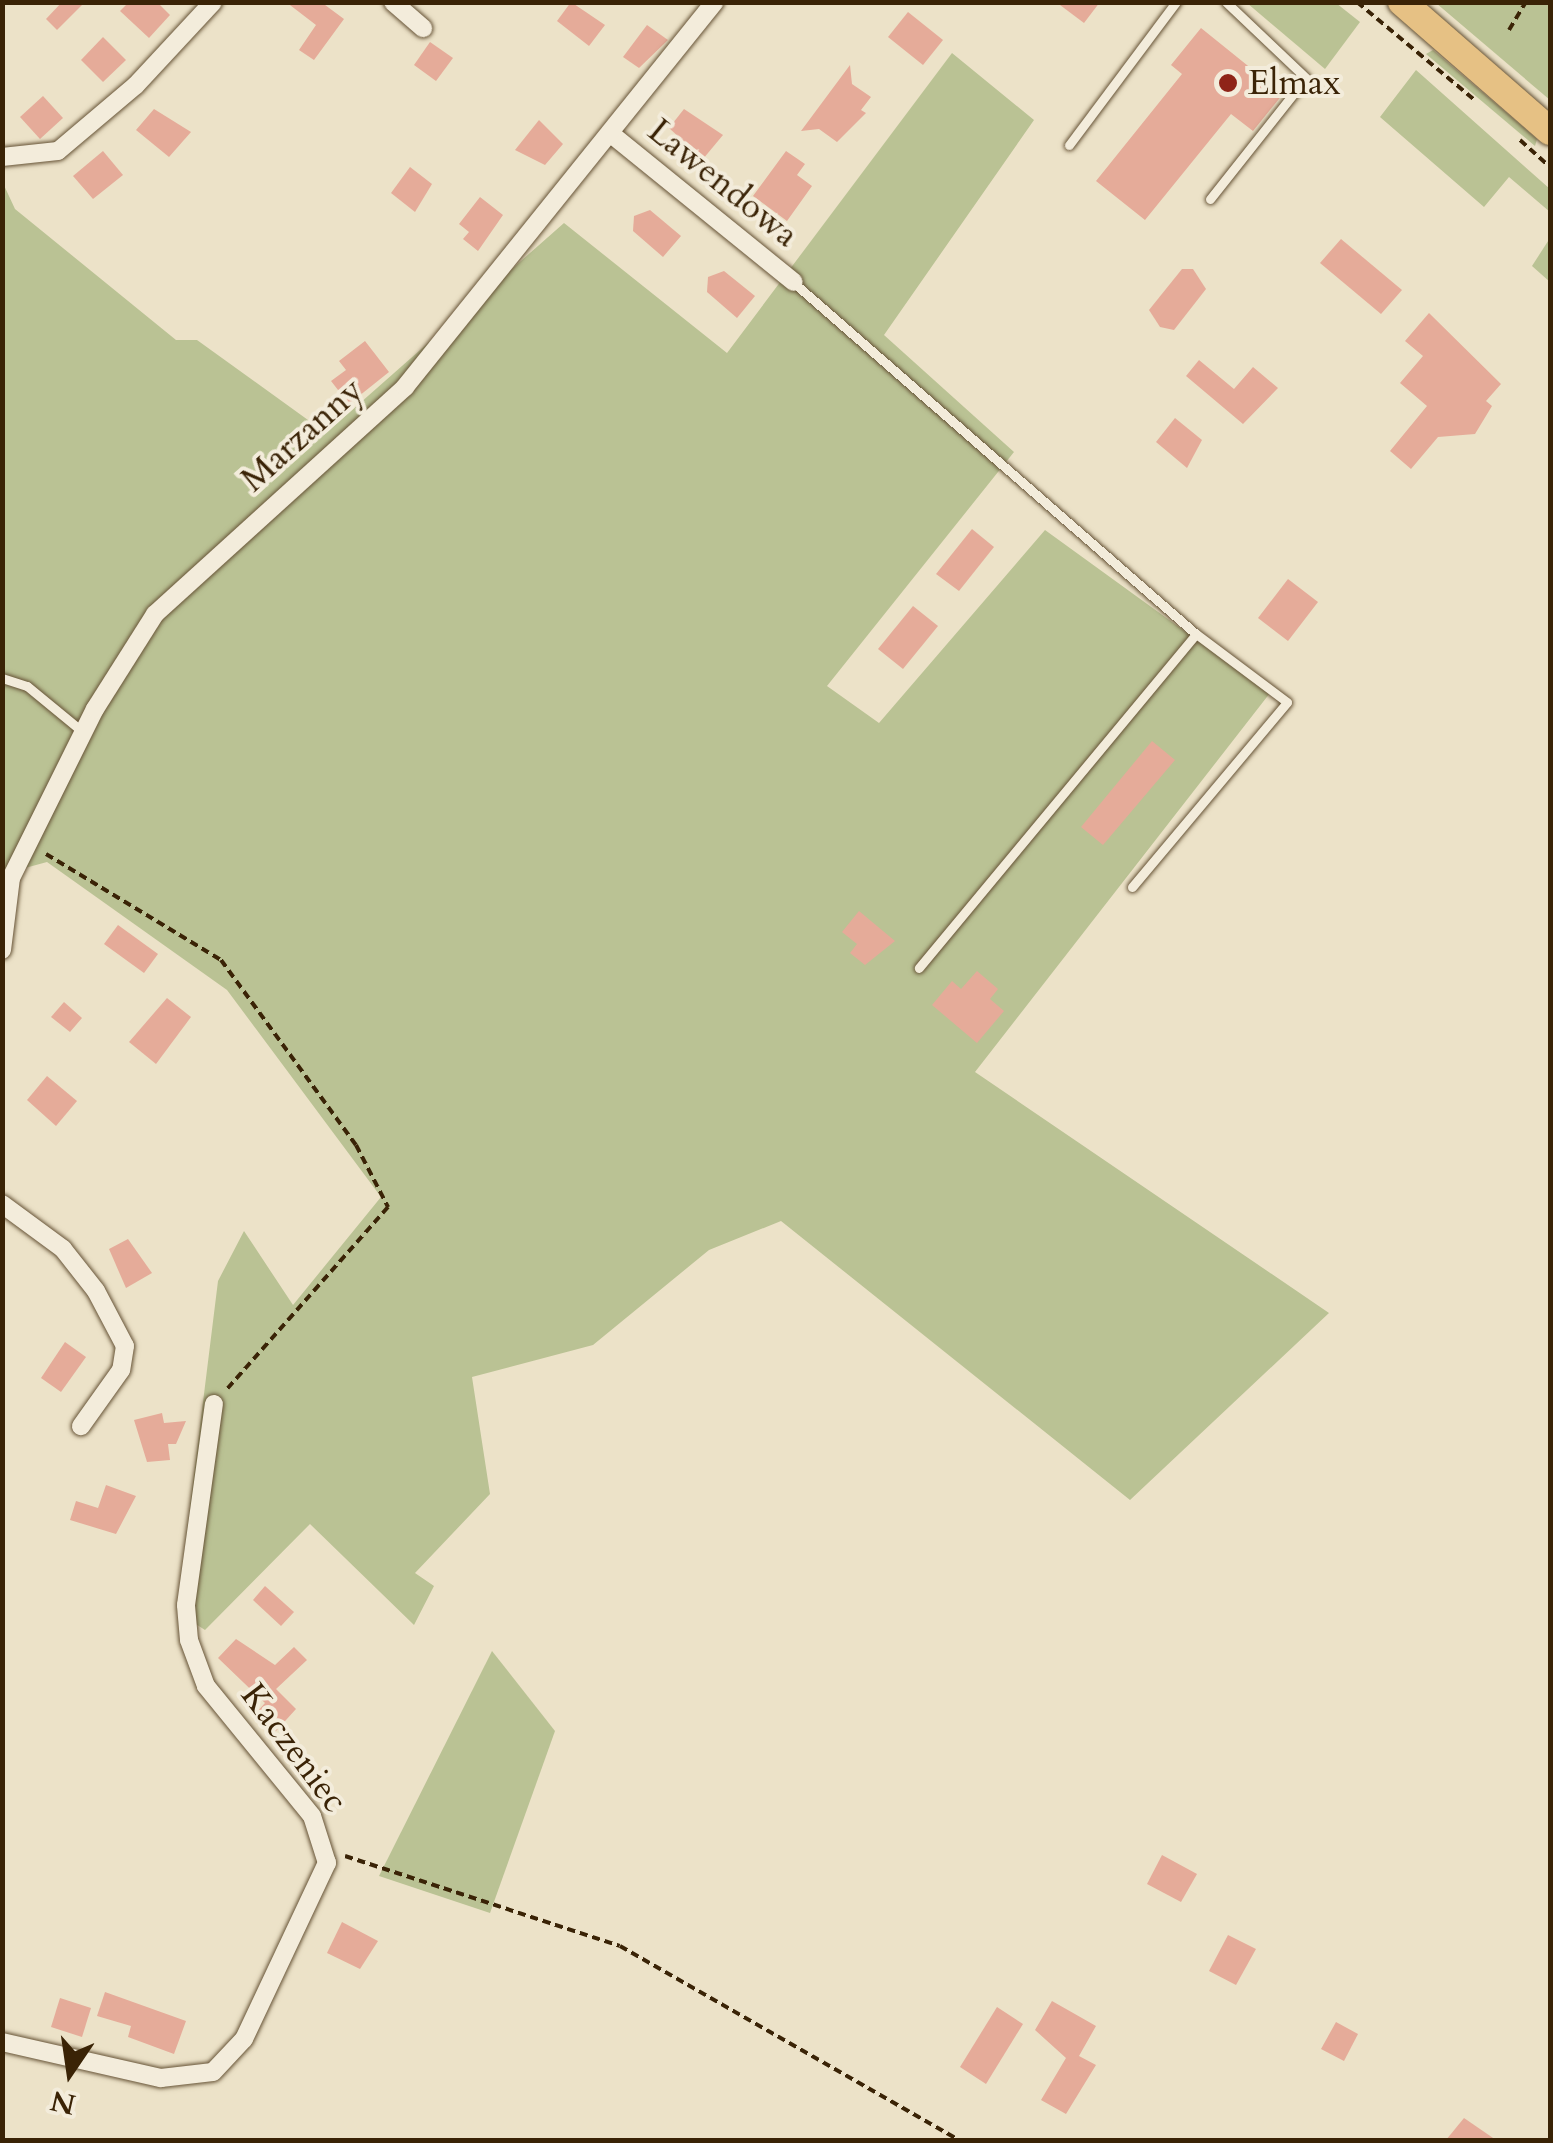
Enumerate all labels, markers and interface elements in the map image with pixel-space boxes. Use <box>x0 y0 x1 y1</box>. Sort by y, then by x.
place label: Elmax <box>1248 62 1341 104</box>
marker: Elmax <box>1217 72 1239 94</box>
street label: Lawendowa <box>639 110 807 256</box>
street label: Marzanny <box>232 369 372 501</box>
street label: Kaczeniec <box>232 1675 356 1821</box>
north arrow <box>20 2023 120 2123</box>
text: N <box>47 2081 79 2123</box>

